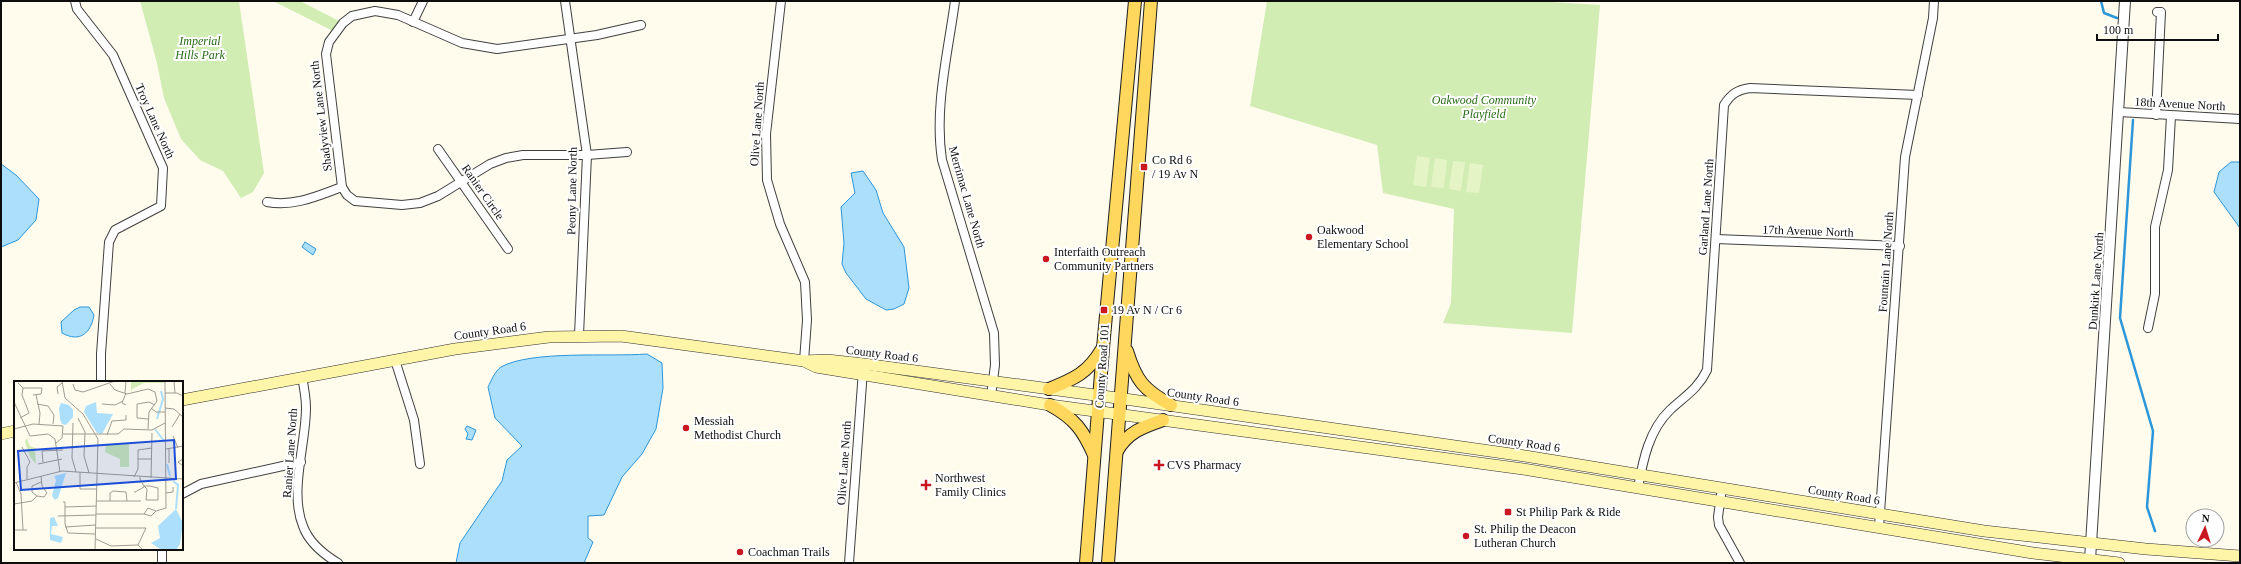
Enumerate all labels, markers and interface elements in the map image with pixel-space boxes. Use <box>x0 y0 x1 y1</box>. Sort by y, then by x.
scale bar <box>2097 16 2218 42</box>
text: 100 m <box>2103 23 2134 37</box>
park label: Imperial Hills Park <box>174 34 226 62</box>
street label: Shadyview Lane North <box>307 60 335 172</box>
street label: Troy Lane North <box>132 81 178 161</box>
street label: Olive Lane North <box>747 81 767 167</box>
park label: Oakwood Community Playfield <box>1432 93 1537 121</box>
street label: 18th Avenue North <box>2134 95 2226 113</box>
street label: Merrimac Lane North <box>946 144 988 250</box>
street label: Peony Lane North <box>564 147 580 235</box>
place label: Co Rd 6 / 19 Av N <box>1152 153 1198 181</box>
street label: Garland Lane North <box>1696 158 1716 256</box>
street label: Ranier Circle <box>459 162 507 222</box>
marker: Co Rd 6 / 19 Av N <box>1139 162 1149 172</box>
street label: Fountain Lane North <box>1876 211 1896 313</box>
street label: 17th Avenue North <box>1762 222 1854 240</box>
place label: Oakwood Elementary School <box>1317 223 1409 251</box>
marker: Oakwood Elementary School <box>1304 232 1314 242</box>
street label: Dunkirk Lane North <box>2086 232 2106 330</box>
place label: Interfaith Outreach Community Partners <box>1054 245 1154 273</box>
marker: Interfaith Outreach Community Partners <box>1041 254 1051 264</box>
place label: 19 Av N / Cr 6 <box>1112 303 1182 317</box>
marker: 19 Av N / Cr 6 <box>1099 305 1109 315</box>
street label: County Road 6 <box>453 319 527 343</box>
street label: County Road 101 <box>1092 323 1112 409</box>
street label: County Road 6 <box>845 343 919 365</box>
inset map <box>14 381 183 550</box>
street label: County Road 6 <box>1166 385 1240 409</box>
street label: Ranier Lane North <box>280 408 300 498</box>
place label: Messiah Methodist Church <box>694 414 781 442</box>
street label: Olive Lane North <box>834 420 854 506</box>
marker: Messiah Methodist Church <box>681 423 691 433</box>
street label: County Road 6 <box>1487 431 1561 455</box>
place label: CVS Pharmacy <box>1167 458 1241 472</box>
marker: CVS Pharmacy <box>1154 460 1164 470</box>
place label: Northwest Family Clinics <box>935 471 1006 499</box>
marker: Northwest Family Clinics <box>920 479 932 491</box>
street label: County Road 6 <box>1807 482 1881 508</box>
place label: St Philip Park & Ride <box>1516 505 1621 519</box>
marker: St Philip Park & Ride <box>1503 507 1513 517</box>
north arrow <box>2185 508 2225 548</box>
text: N <box>2201 512 2210 524</box>
place label: St. Philip the Deacon Lutheran Church <box>1474 522 1576 550</box>
marker: St. Philip the Deacon Lutheran Church <box>1461 531 1471 541</box>
place label: Coachman Trails <box>748 545 830 559</box>
marker: Coachman Trails <box>735 547 745 557</box>

